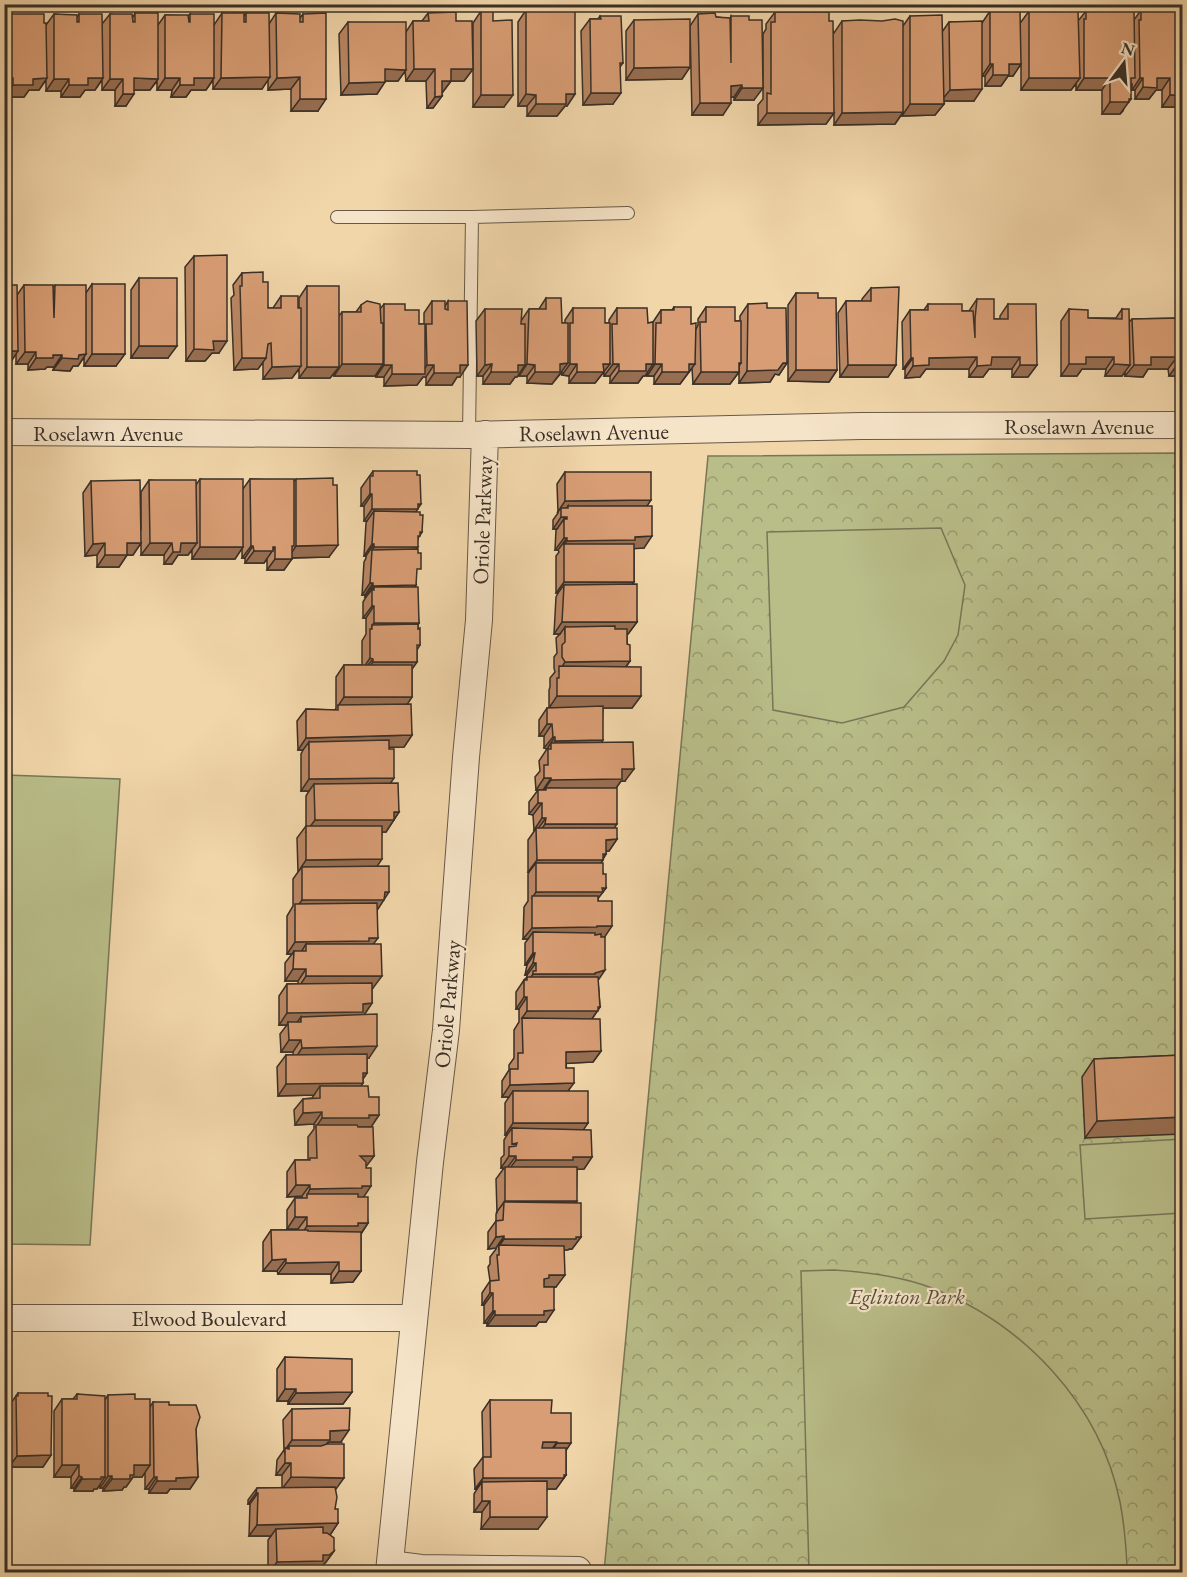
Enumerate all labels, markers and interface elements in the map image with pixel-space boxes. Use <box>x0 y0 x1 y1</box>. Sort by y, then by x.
north arrow <box>1094 33 1154 93</box>
text: N <box>1119 37 1137 61</box>
street label: Roselawn Avenue <box>1004 412 1154 441</box>
street label: Roselawn Avenue <box>519 417 670 448</box>
street label: Roselawn Avenue <box>33 419 183 448</box>
street label: Oriole Parkway <box>466 455 499 585</box>
street label: Oriole Parkway <box>427 938 468 1069</box>
park label: Eglinton Park <box>848 1282 965 1311</box>
street label: Elwood Boulevard <box>131 1304 288 1333</box>

